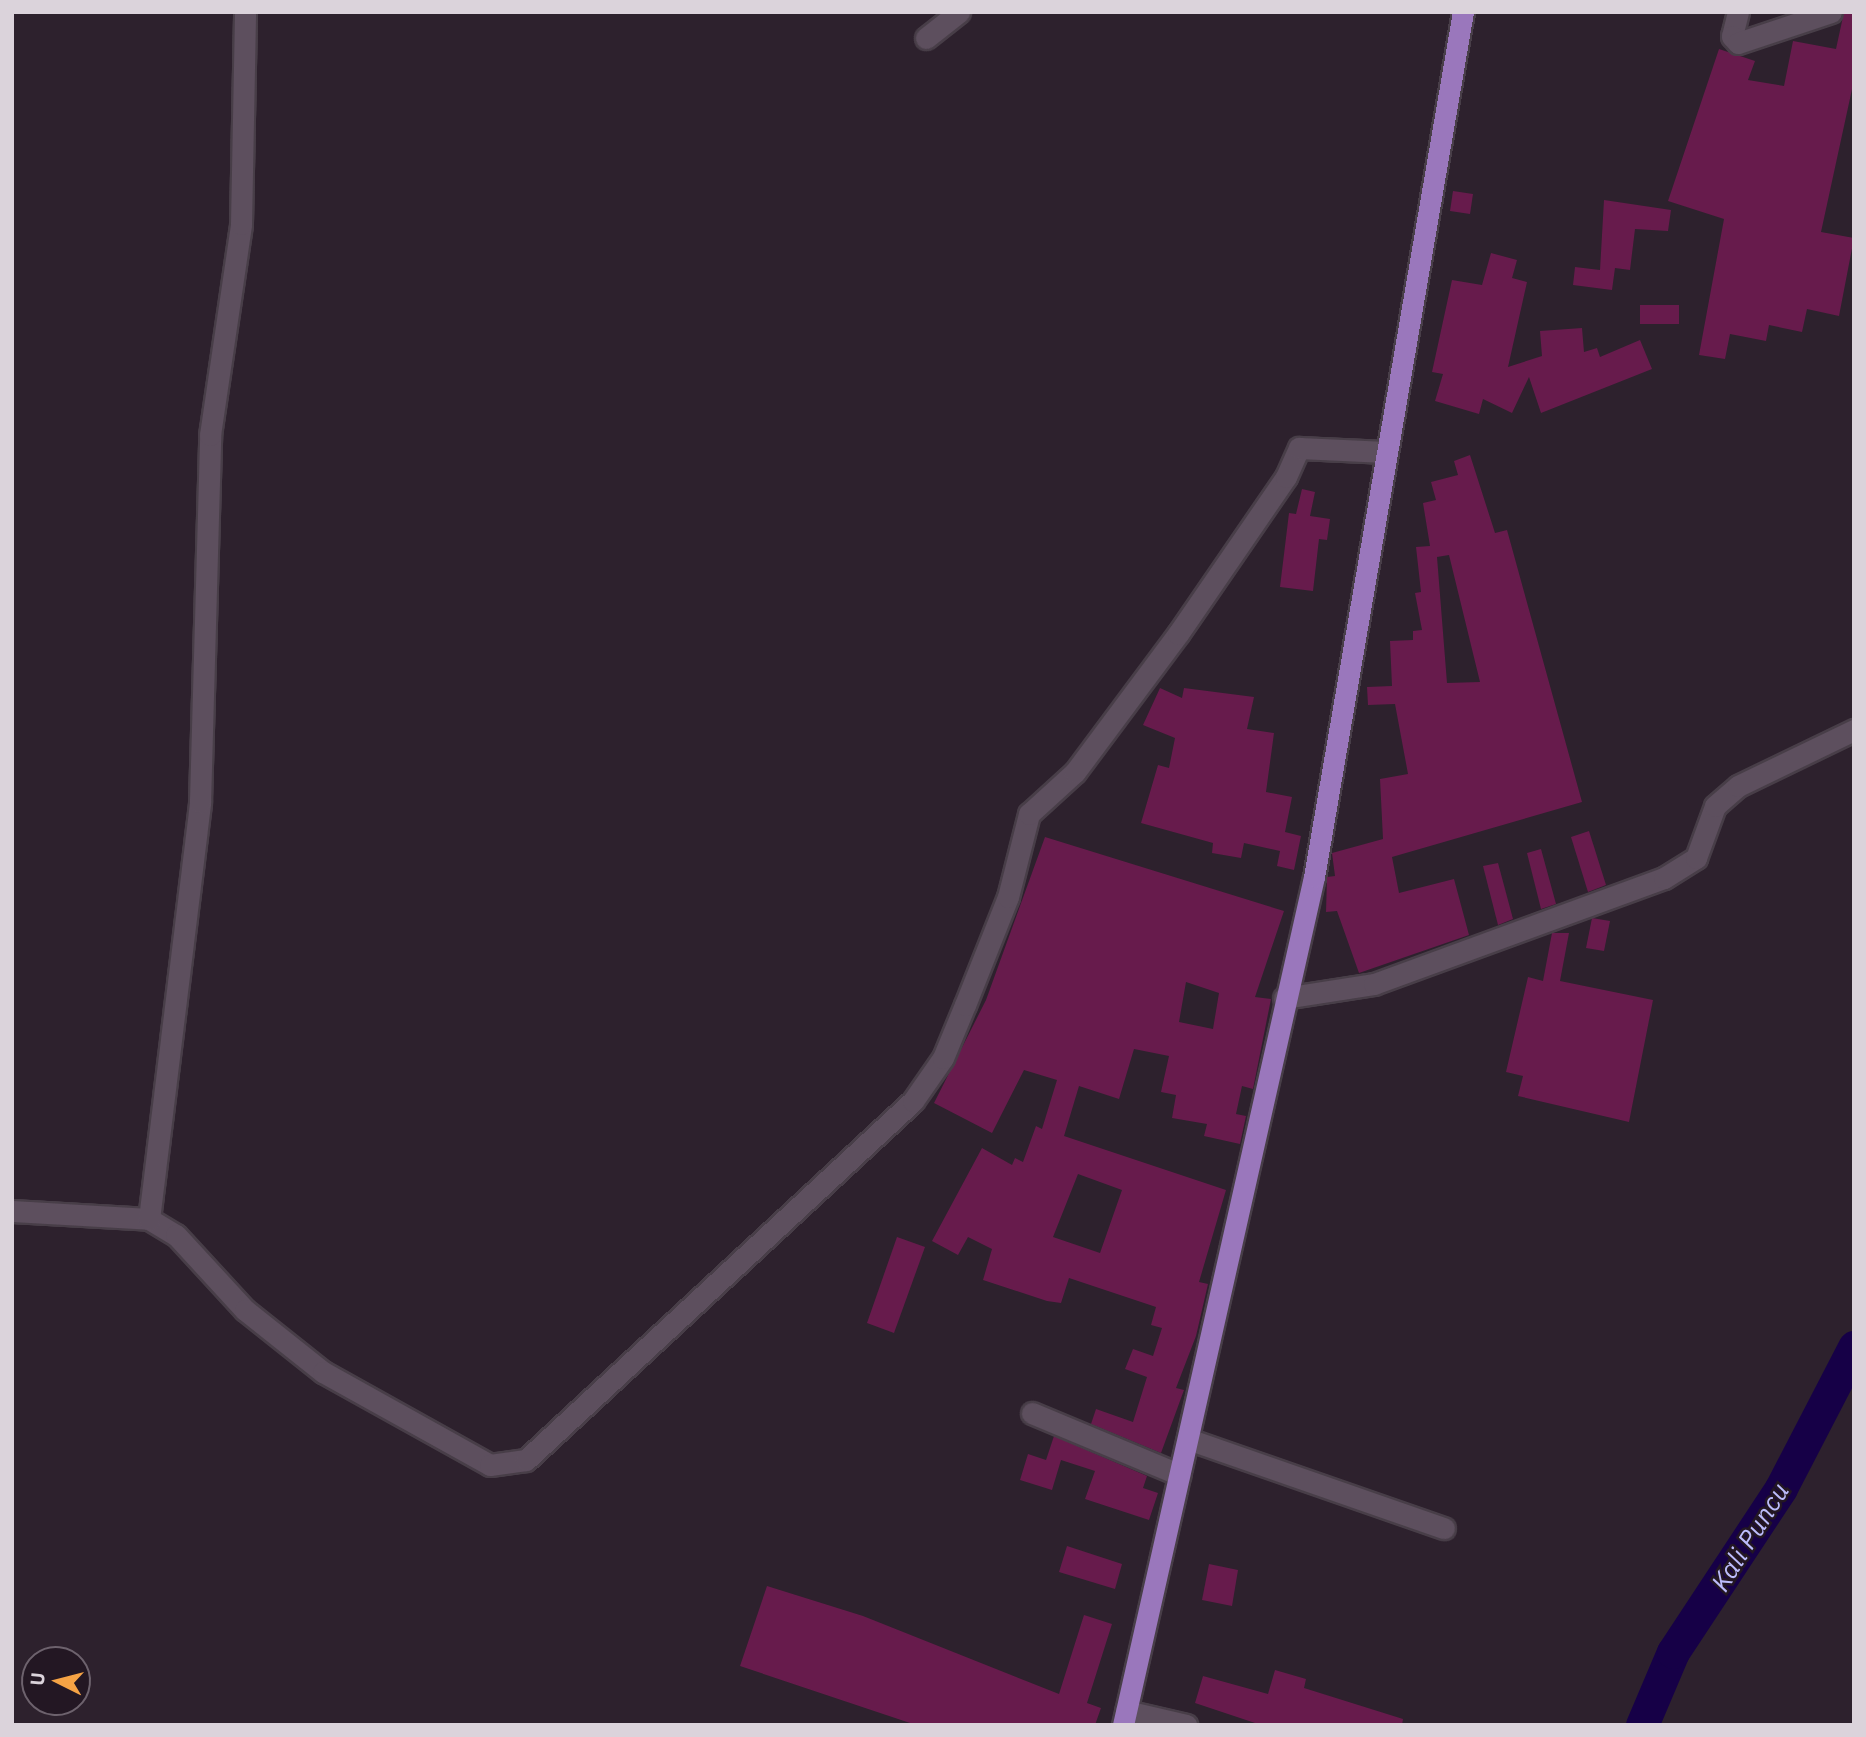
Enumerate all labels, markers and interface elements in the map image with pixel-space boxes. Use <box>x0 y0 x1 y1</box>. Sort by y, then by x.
water label: Kali Puncu <box>1704 1477 1796 1597</box>
north arrow <box>21 1646 91 1716</box>
text: U <box>24 1671 50 1687</box>

